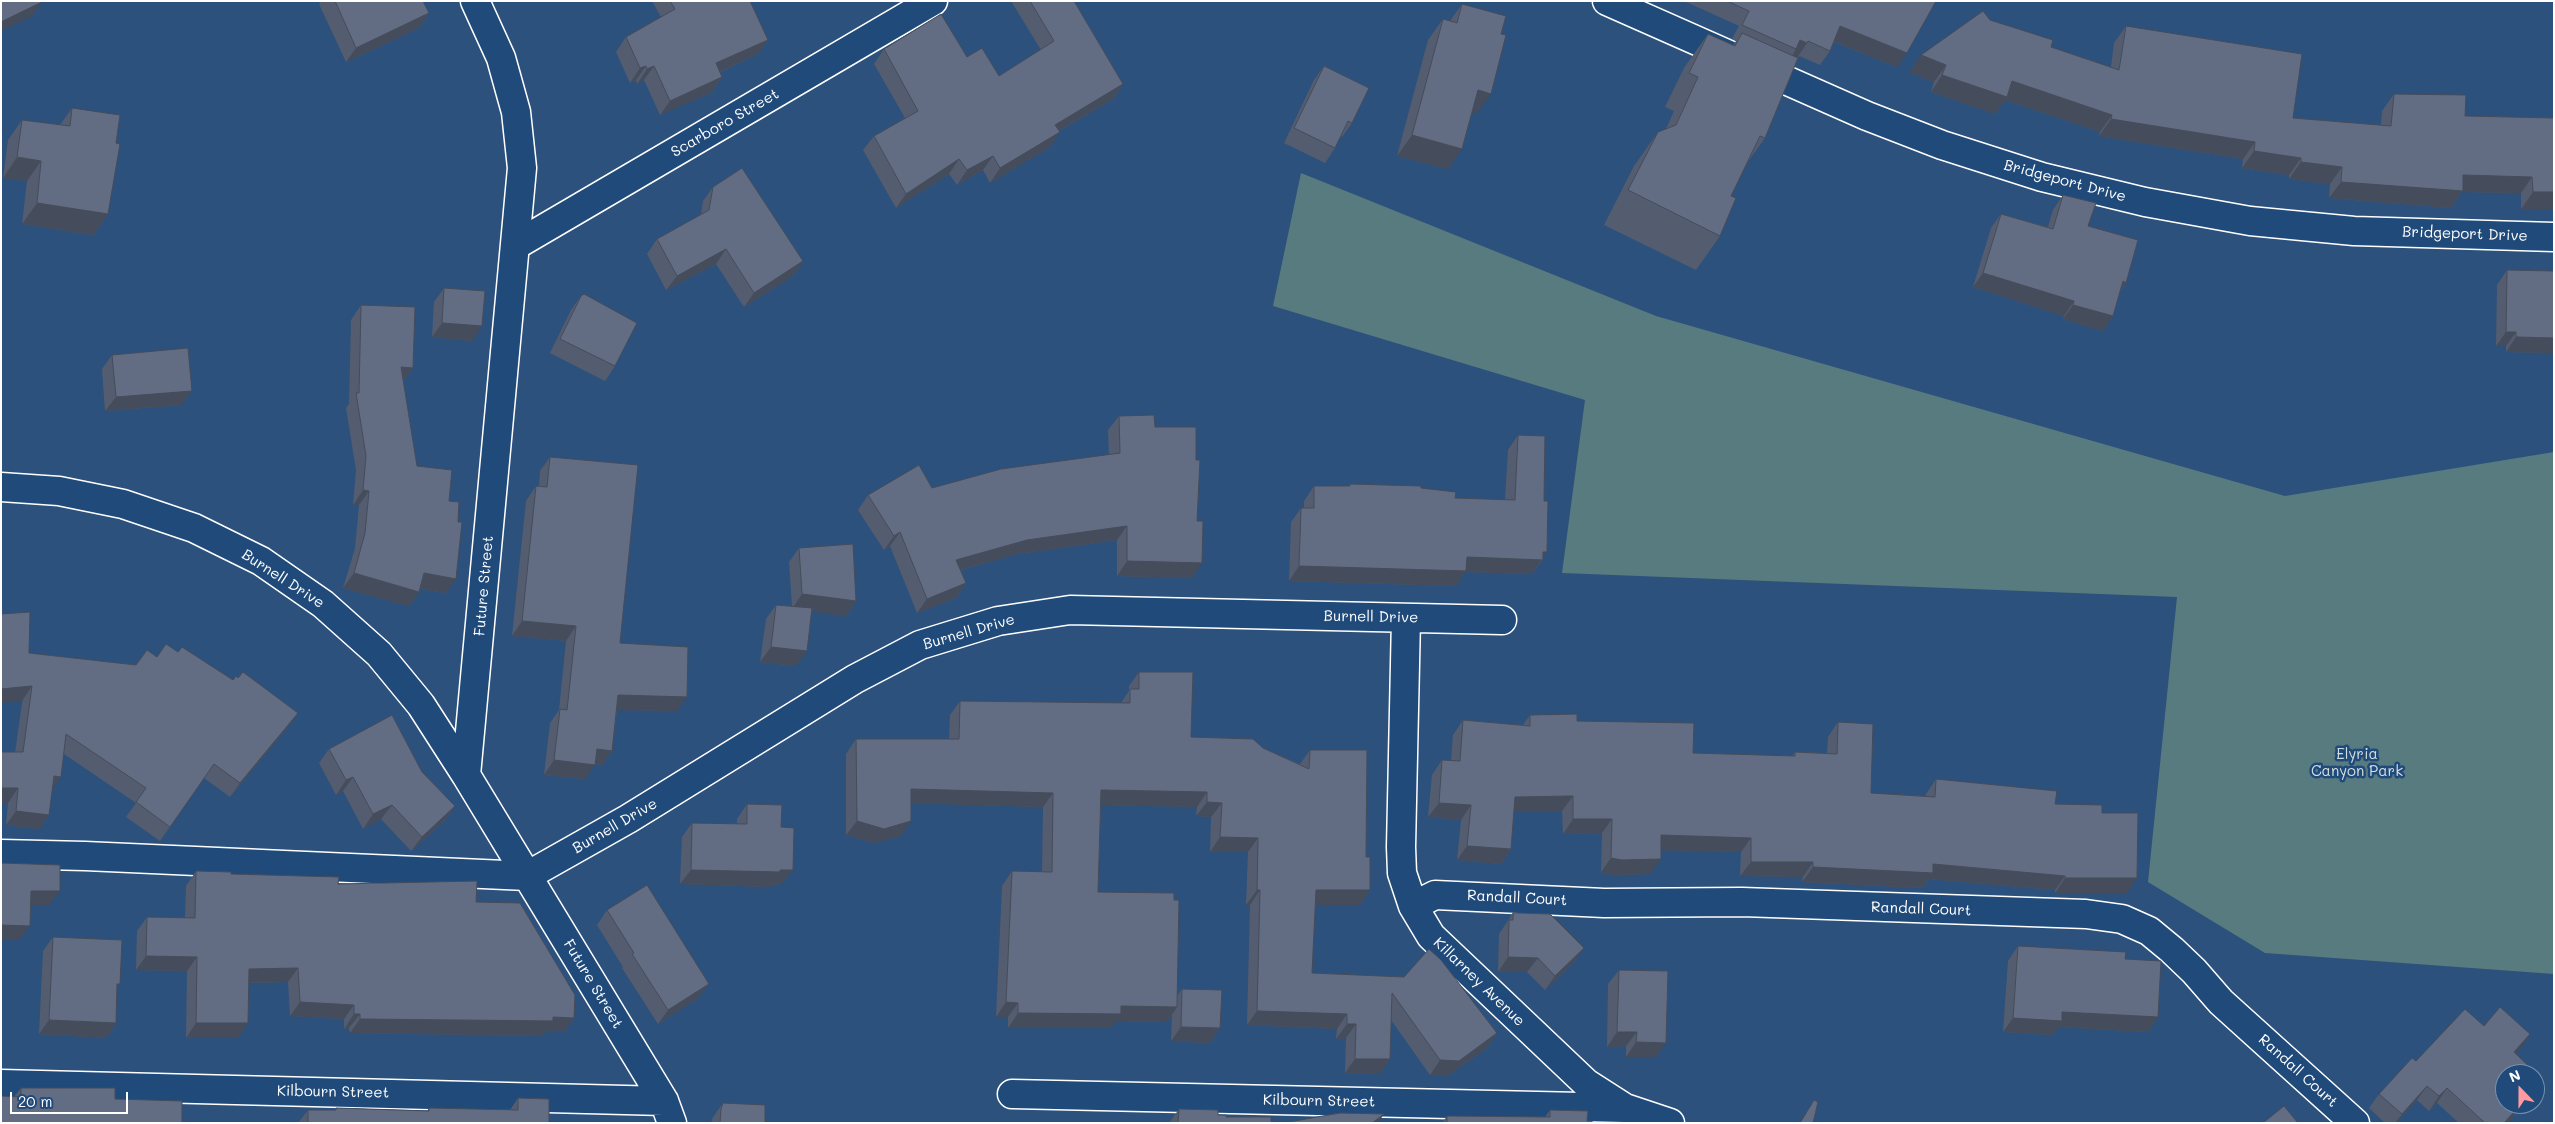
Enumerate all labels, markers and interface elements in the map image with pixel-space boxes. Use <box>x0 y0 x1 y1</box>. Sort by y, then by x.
street label: Scarboro Street <box>668 85 782 161</box>
street label: Bridgeport Drive <box>2002 156 2128 206</box>
street label: Bridgeport Drive <box>2402 223 2528 245</box>
street label: Future Street <box>471 535 497 637</box>
street label: Burnell Drive <box>238 546 328 612</box>
street label: Burnell Drive <box>1324 607 1418 627</box>
street label: Burnell Drive <box>921 610 1017 654</box>
park label: Elyria Canyon Park <box>2311 745 2403 780</box>
street label: Burnell Drive <box>570 795 660 857</box>
street label: Randall Court <box>1466 886 1568 910</box>
street label: Randall Court <box>1871 898 1971 920</box>
street label: Killarney Avenue <box>1430 934 1528 1030</box>
street label: Future Street <box>559 936 627 1032</box>
street label: Randall Court <box>2255 1031 2341 1111</box>
north arrow <box>2495 1064 2545 1114</box>
text: N <box>2506 1065 2523 1086</box>
scale bar <box>12 1082 130 1114</box>
street label: Kilbourn Street <box>277 1082 389 1102</box>
text: 20 m <box>18 1091 52 1111</box>
street label: Kilbourn Street <box>1263 1091 1375 1111</box>

